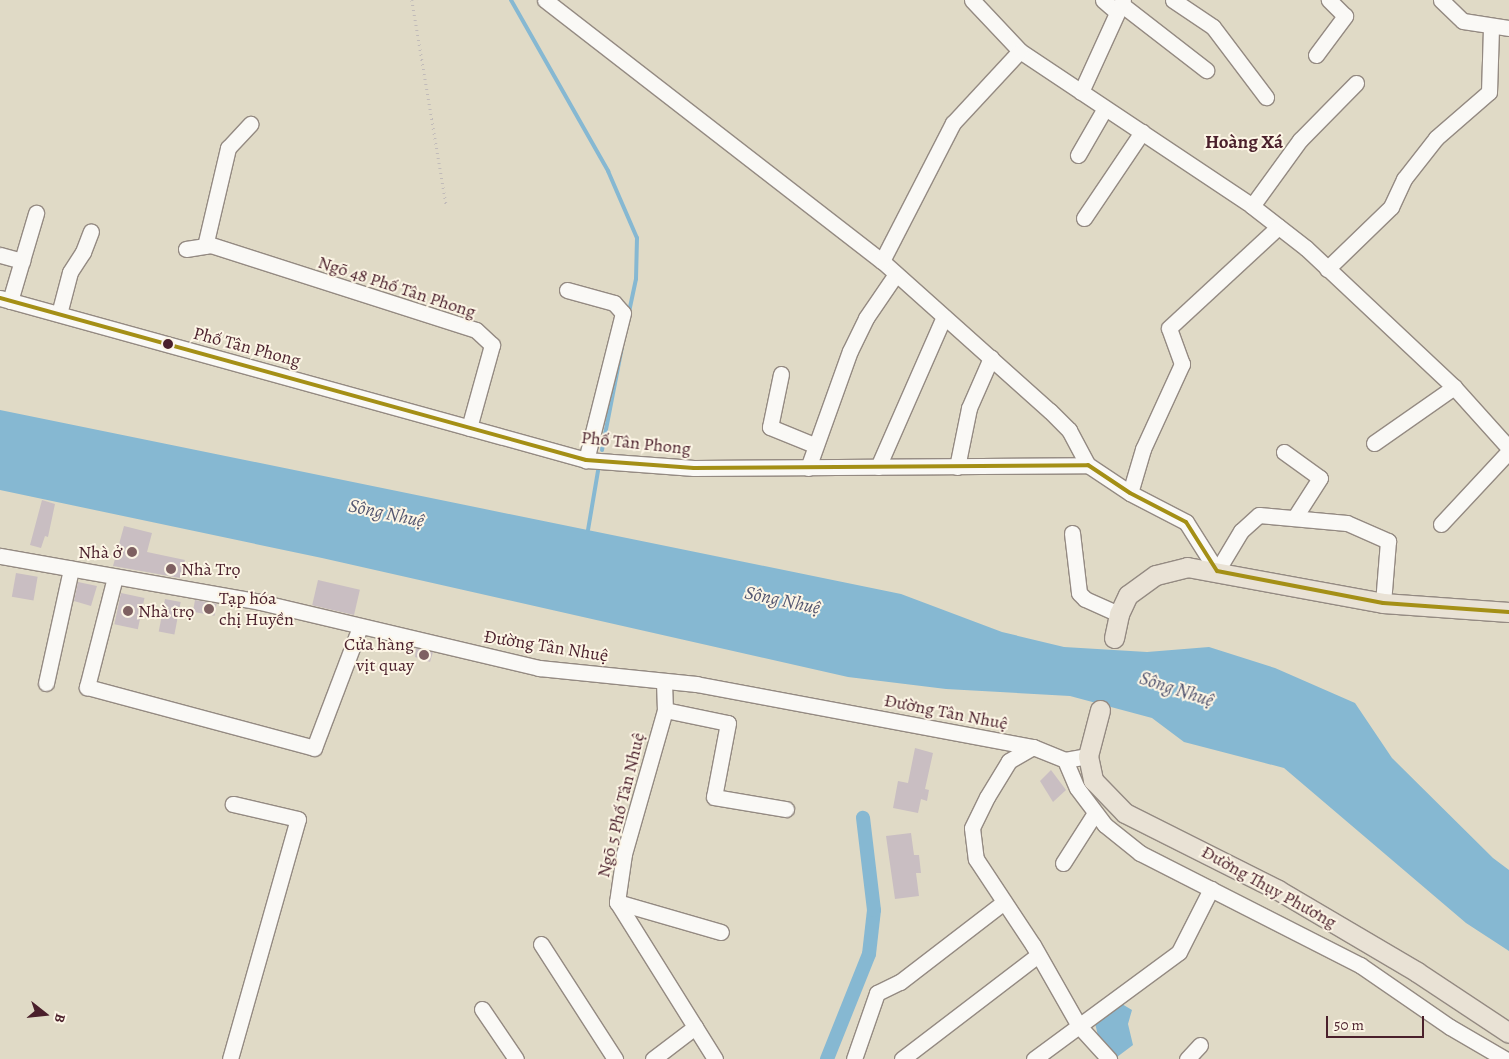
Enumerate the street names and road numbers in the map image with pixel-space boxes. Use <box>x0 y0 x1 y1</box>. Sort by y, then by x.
street label: Ngõ 48 Phố Tân Phong <box>315 251 479 323</box>
street label: Phố Tân Phong <box>191 322 303 372</box>
street label: Phố Tân Phong <box>580 427 692 459</box>
street label: Đường Tân Nhuệ <box>482 626 610 666</box>
street label: Đường Tân Nhuệ <box>882 689 1010 735</box>
street label: Ngõ 5 Phố Tân Nhuệ <box>593 730 649 880</box>
street label: Đường Thụy Phương <box>1198 841 1340 933</box>

